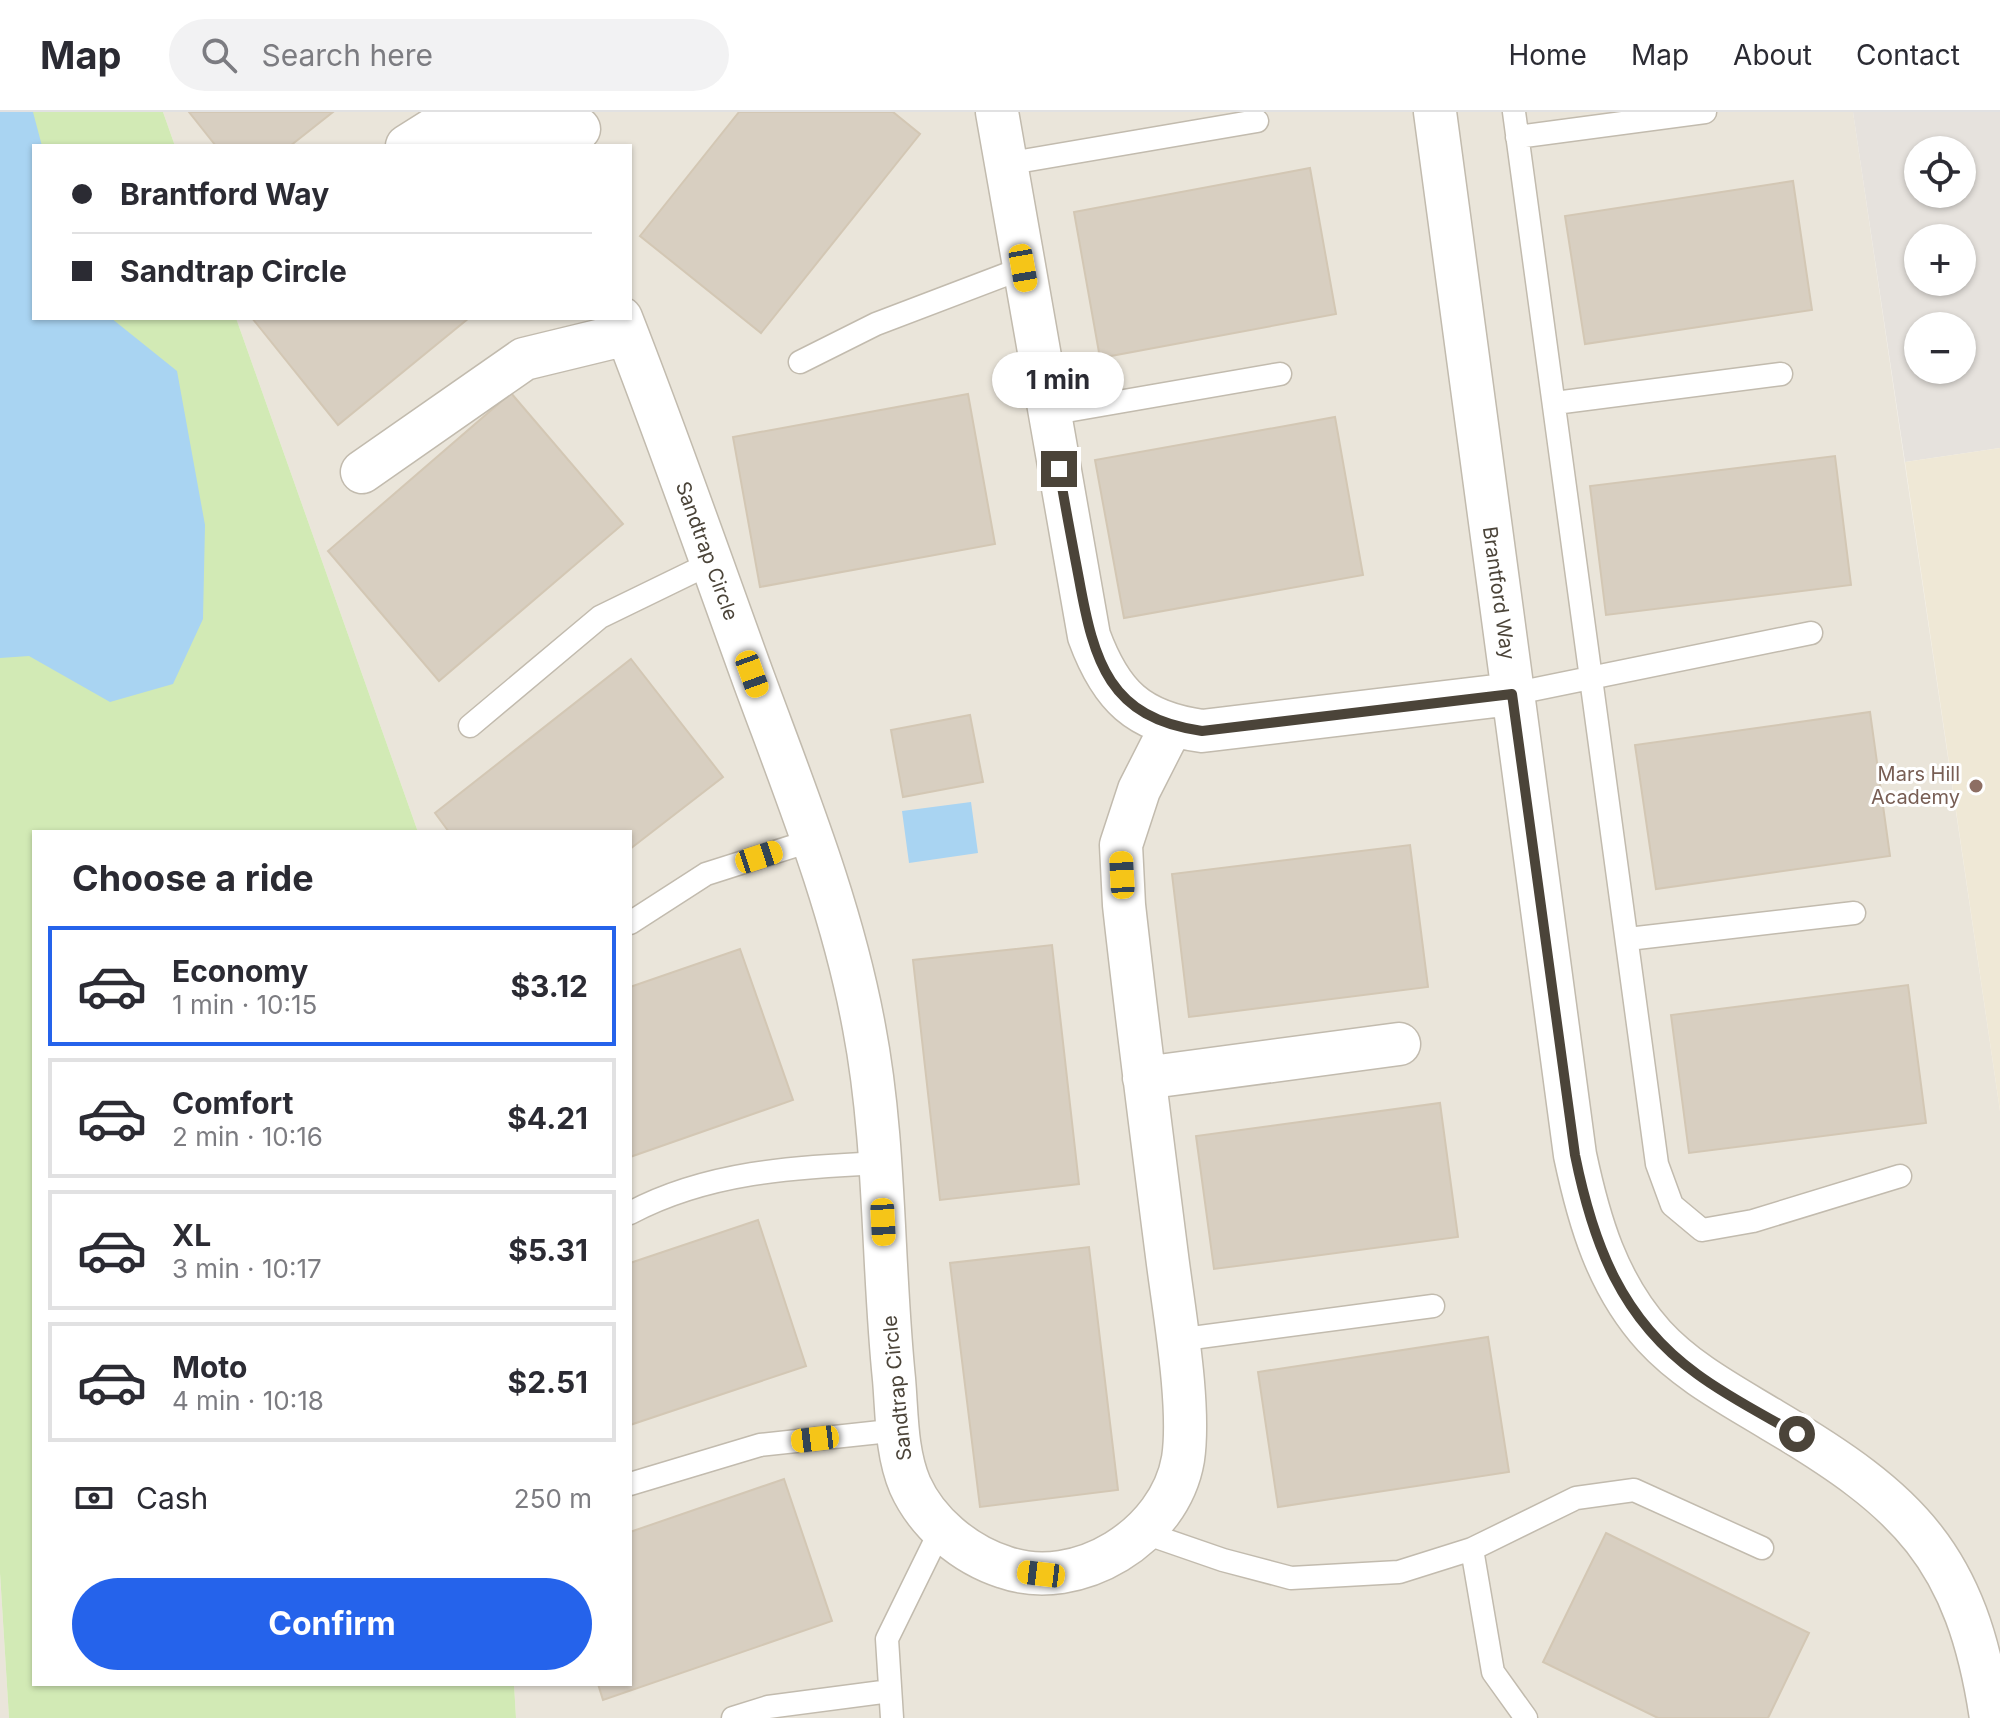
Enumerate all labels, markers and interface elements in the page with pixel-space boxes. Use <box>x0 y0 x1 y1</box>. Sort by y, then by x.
search box <box>169 19 729 91</box>
text: Map <box>40 32 121 78</box>
icon: search <box>197 33 241 77</box>
text: Search here <box>261 37 433 73</box>
text: Home <box>1508 38 1587 72</box>
text: Map <box>1631 38 1689 72</box>
text: About <box>1733 38 1812 72</box>
text: Contact <box>1856 38 1960 72</box>
map controls <box>1904 136 1976 384</box>
button: locate <box>1904 136 1976 208</box>
text: Brantford Way <box>120 176 329 212</box>
button: + <box>1904 224 1976 296</box>
car <box>1007 242 1039 294</box>
text: Sandtrap Circle <box>120 253 347 289</box>
button: − <box>1904 312 1976 384</box>
callout: 1 min <box>993 353 1125 409</box>
text: 1 min <box>1026 364 1090 395</box>
route end <box>1041 451 1077 487</box>
street label: Sandtrap Circle <box>671 478 743 624</box>
street label: Brantford Way <box>1478 525 1520 661</box>
car <box>733 647 771 701</box>
place label: Mars Hill Academy <box>1871 762 1960 809</box>
marker: Mars Hill Academy <box>1967 777 1985 795</box>
car <box>732 838 786 876</box>
car <box>1109 850 1135 900</box>
text: Choose a ride <box>72 856 314 900</box>
icon: car <box>76 950 148 1022</box>
text: Economy <box>172 953 308 989</box>
text: $3.12 <box>510 968 588 1004</box>
text: 1 min · 10:15 <box>172 989 317 1020</box>
icon: car <box>76 1082 148 1154</box>
text: Comfort <box>172 1085 293 1121</box>
text: $4.21 <box>507 1100 588 1136</box>
text: 2 min · 10:16 <box>172 1121 323 1152</box>
car <box>870 1197 896 1247</box>
icon: car <box>76 1214 148 1286</box>
text: XL <box>172 1217 211 1253</box>
text: $5.31 <box>508 1232 588 1268</box>
text: 3 min · 10:17 <box>172 1253 322 1284</box>
street label: Sandtrap Circle <box>877 1314 917 1462</box>
icon: car <box>76 1346 148 1418</box>
text: Moto <box>172 1349 247 1385</box>
text: $2.51 <box>508 1364 588 1400</box>
text: 4 min · 10:18 <box>172 1385 324 1416</box>
route start <box>1779 1416 1815 1452</box>
car <box>790 1424 840 1454</box>
icon: cash <box>72 1476 116 1520</box>
text: Cash <box>136 1480 208 1516</box>
text: 250 m <box>514 1483 592 1514</box>
car <box>1016 1559 1066 1589</box>
button: Confirm <box>72 1578 592 1670</box>

